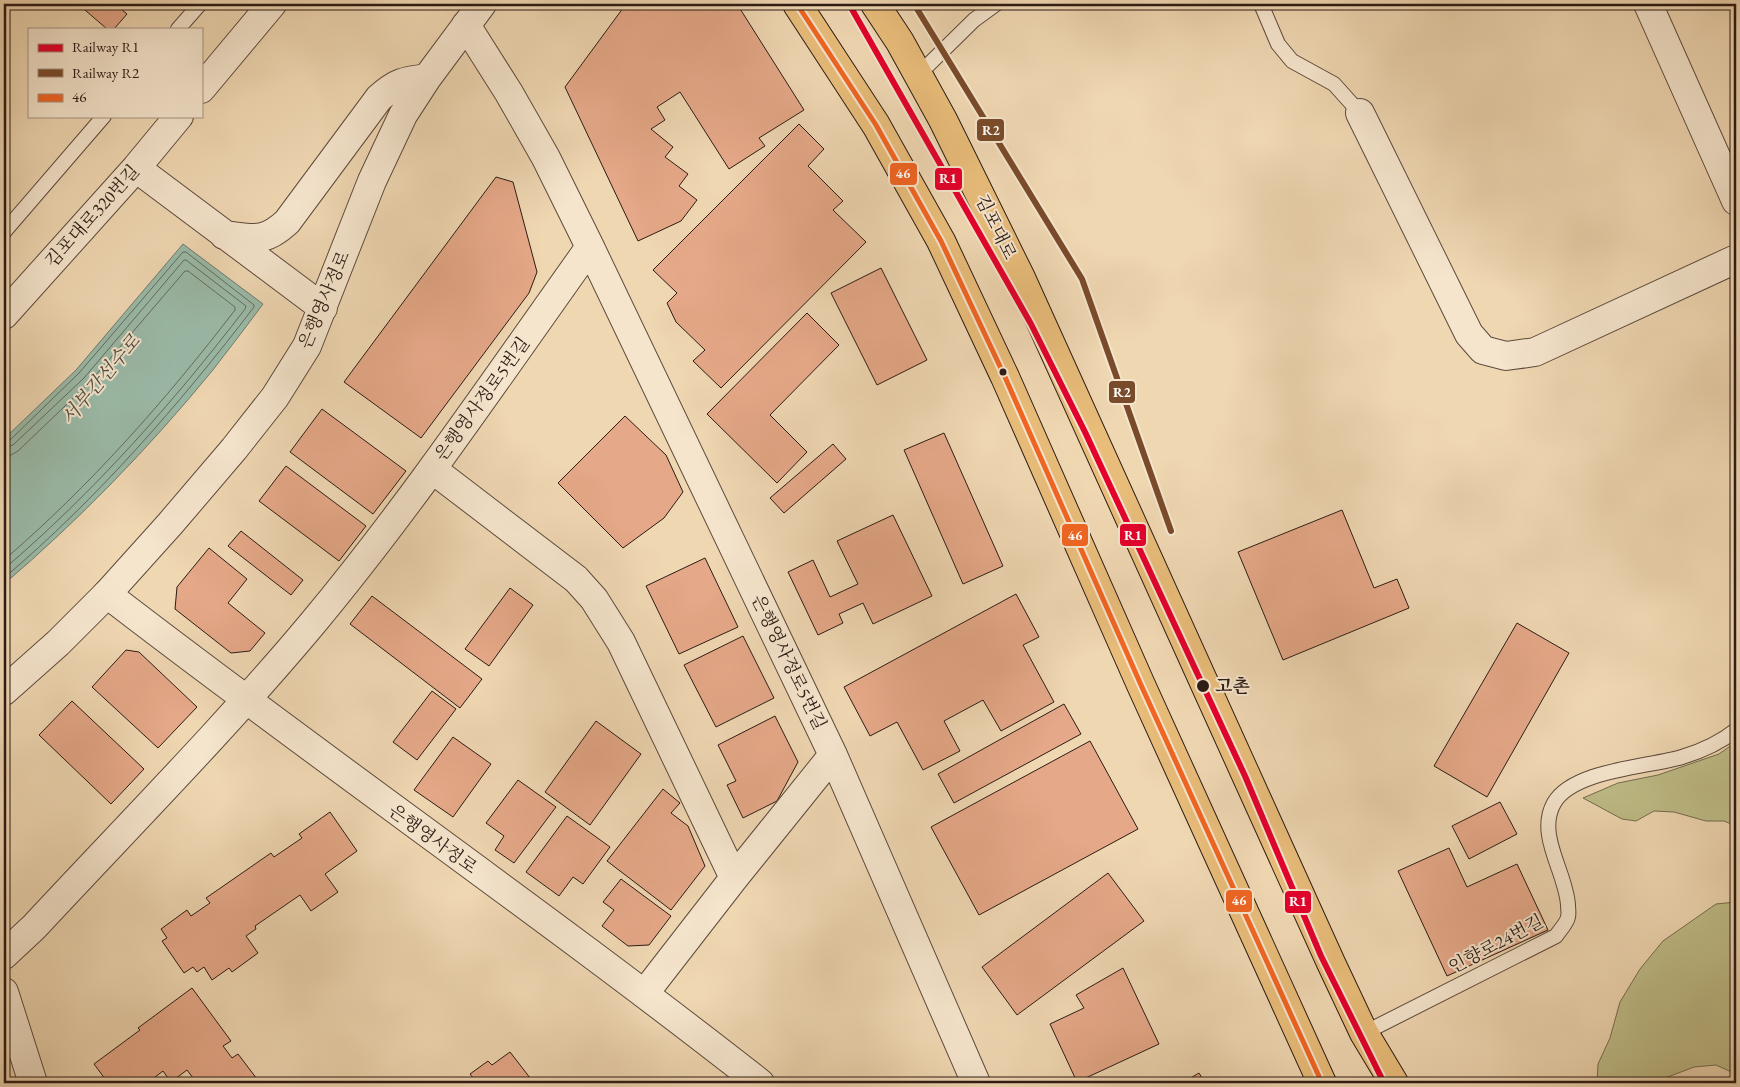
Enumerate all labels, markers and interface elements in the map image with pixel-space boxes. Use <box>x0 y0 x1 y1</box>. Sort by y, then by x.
legend <box>28 28 202 118</box>
text: Railway R1 <box>72 37 139 56</box>
text: Railway R2 <box>72 63 140 82</box>
text: 46 <box>72 87 86 106</box>
line badge: R2 <box>976 118 1005 142</box>
text: R2 <box>982 121 1001 139</box>
street label: 김포대로320번길 <box>40 160 144 272</box>
line badge: 46 <box>889 162 918 186</box>
text: 46 <box>896 164 911 182</box>
line badge: R1 <box>934 167 963 191</box>
text: R1 <box>939 169 957 187</box>
street label: 김포대로 <box>971 190 1022 263</box>
street label: 은행영사정로 <box>293 247 355 352</box>
water label: 서부간선수로 <box>55 329 146 430</box>
street label: 은행영사정로5번길 <box>429 332 534 465</box>
unlabelled marker <box>998 367 1008 377</box>
line badge: R2 <box>1108 380 1136 404</box>
text: R2 <box>1113 383 1132 401</box>
line badge: 46 <box>1061 523 1089 547</box>
line badge: R1 <box>1119 523 1147 547</box>
text: 46 <box>1068 526 1083 544</box>
text: R1 <box>1124 526 1142 544</box>
street label: 은행영사정로5번길 <box>747 590 832 733</box>
place label: 고촌 <box>1215 674 1250 697</box>
marker: 고촌 <box>1195 678 1211 694</box>
street label: 은행영사정로 <box>384 799 482 879</box>
line badge: 46 <box>1225 889 1253 913</box>
line badge: R1 <box>1284 890 1312 914</box>
text: 46 <box>1232 891 1247 909</box>
text: R1 <box>1289 892 1307 910</box>
street label: 인향로24번길 <box>1444 909 1547 978</box>

